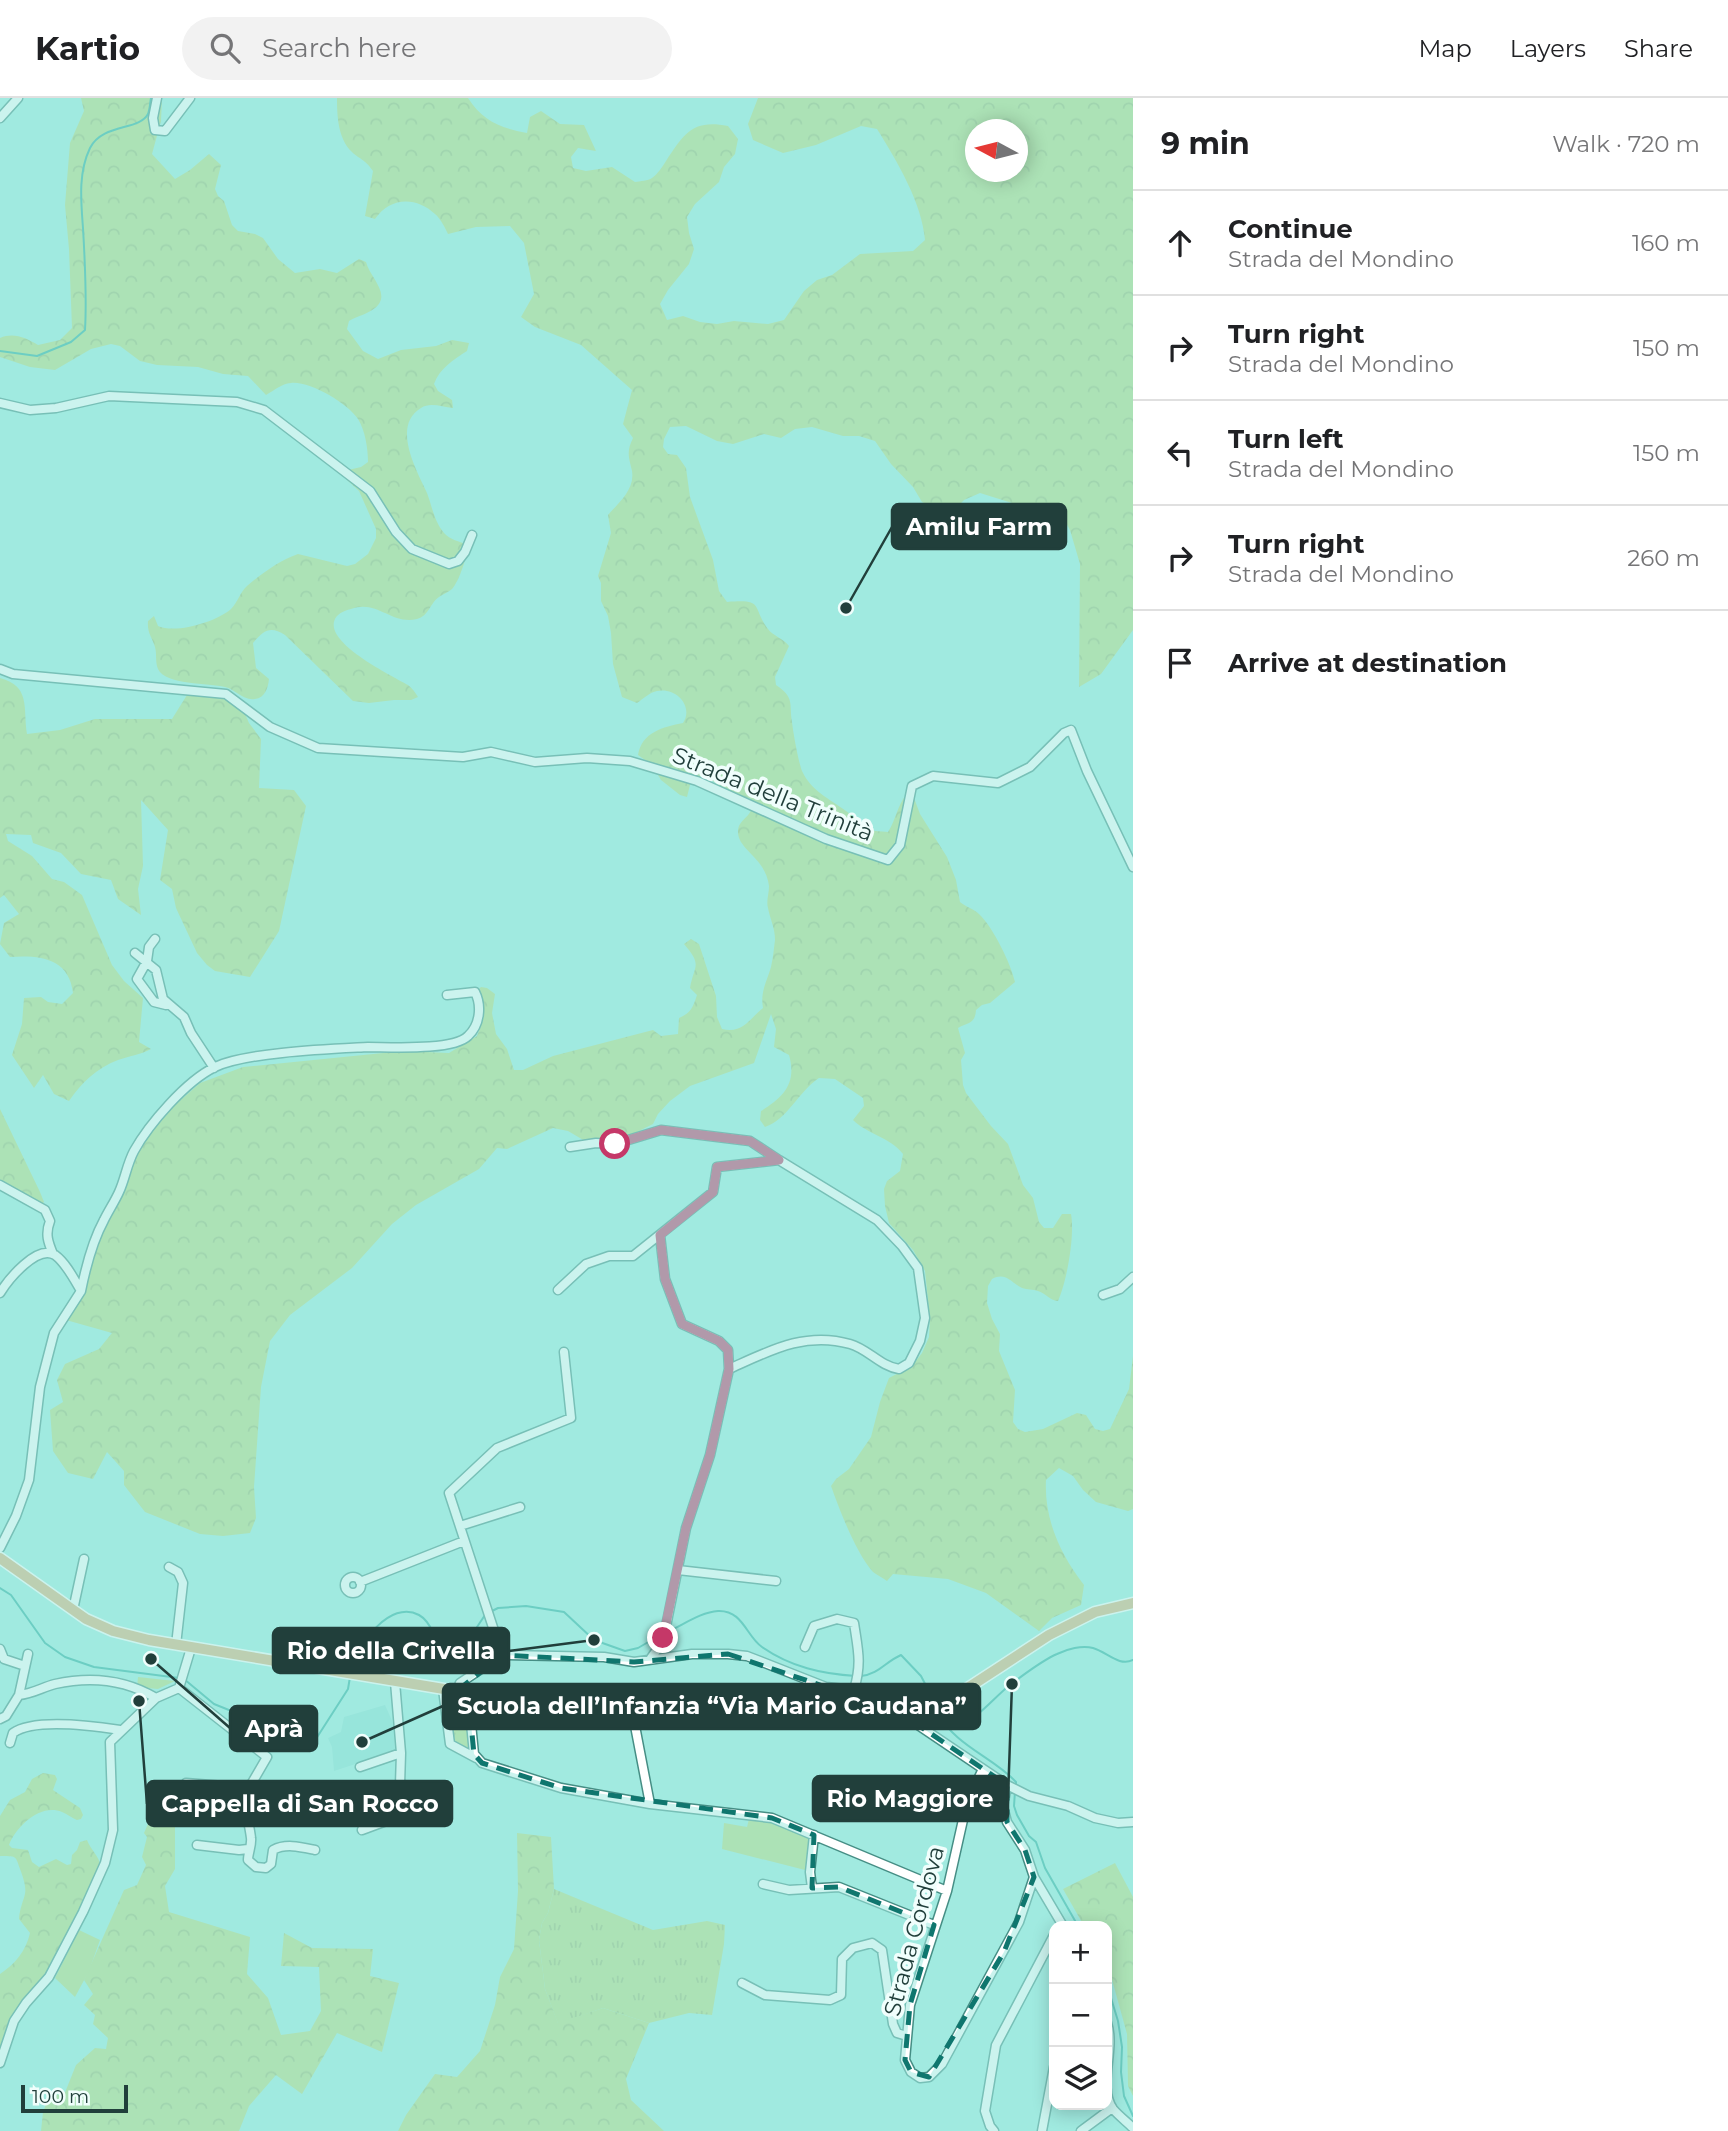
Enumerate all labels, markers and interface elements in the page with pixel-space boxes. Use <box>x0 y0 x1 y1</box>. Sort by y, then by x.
search box <box>182 17 672 80</box>
text: Kartio <box>35 28 140 68</box>
icon: search <box>206 29 244 67</box>
text: Search here <box>262 32 417 64</box>
text: Map <box>1418 34 1472 63</box>
text: Layers <box>1510 34 1586 63</box>
text: Share <box>1624 34 1693 63</box>
north arrow <box>965 119 1028 182</box>
text: 9 min <box>1161 125 1250 162</box>
text: Walk · 720 m <box>1552 130 1700 158</box>
text: Continue <box>1228 213 1353 245</box>
icon: ahead <box>1161 224 1199 262</box>
text: 160 m <box>1632 229 1700 257</box>
text: Strada del Mondino <box>1228 245 1454 273</box>
text: Turn right <box>1228 318 1364 350</box>
icon: right <box>1161 329 1199 367</box>
text: 150 m <box>1633 334 1700 362</box>
text: Strada del Mondino <box>1228 350 1454 378</box>
text: Turn left <box>1228 423 1344 455</box>
icon: left <box>1161 434 1199 472</box>
text: 150 m <box>1633 439 1700 467</box>
text: Strada del Mondino <box>1228 455 1454 483</box>
callout: Amilu Farm <box>892 504 1066 549</box>
text: Amilu Farm <box>905 512 1052 541</box>
text: Turn right <box>1228 528 1364 560</box>
icon: right <box>1161 539 1199 577</box>
text: 260 m <box>1627 544 1700 572</box>
text: Strada del Mondino <box>1228 560 1454 588</box>
icon: arrive <box>1161 644 1199 682</box>
text: Arrive at destination <box>1228 647 1507 679</box>
street label: Strada della Trinità <box>669 741 877 847</box>
route start <box>599 1128 630 1159</box>
route end <box>647 1622 678 1653</box>
callout: Rio della Crivella <box>273 1628 509 1673</box>
text: Rio della Crivella <box>287 1636 495 1665</box>
callout: Scuola dell’Infanzia “Via Mario Caudana” <box>443 1684 980 1729</box>
text: Scuola dell’Infanzia “Via Mario Caudana” <box>457 1691 967 1720</box>
callout: Aprà <box>230 1706 317 1751</box>
text: Aprà <box>243 1714 304 1743</box>
callout: Rio Maggiore <box>813 1776 1008 1821</box>
callout: Cappella di San Rocco <box>147 1781 452 1826</box>
text: Rio Maggiore <box>826 1784 994 1813</box>
text: Cappella di San Rocco <box>161 1789 439 1818</box>
street label: Strada Cordova <box>878 1843 950 2019</box>
map controls <box>1049 1921 1112 2110</box>
button: + <box>1049 1921 1112 1984</box>
button: − <box>1049 1984 1112 2047</box>
button: layers <box>1049 2047 1112 2110</box>
scale bar <box>21 2082 128 2114</box>
text: 100 m <box>32 2085 89 2108</box>

